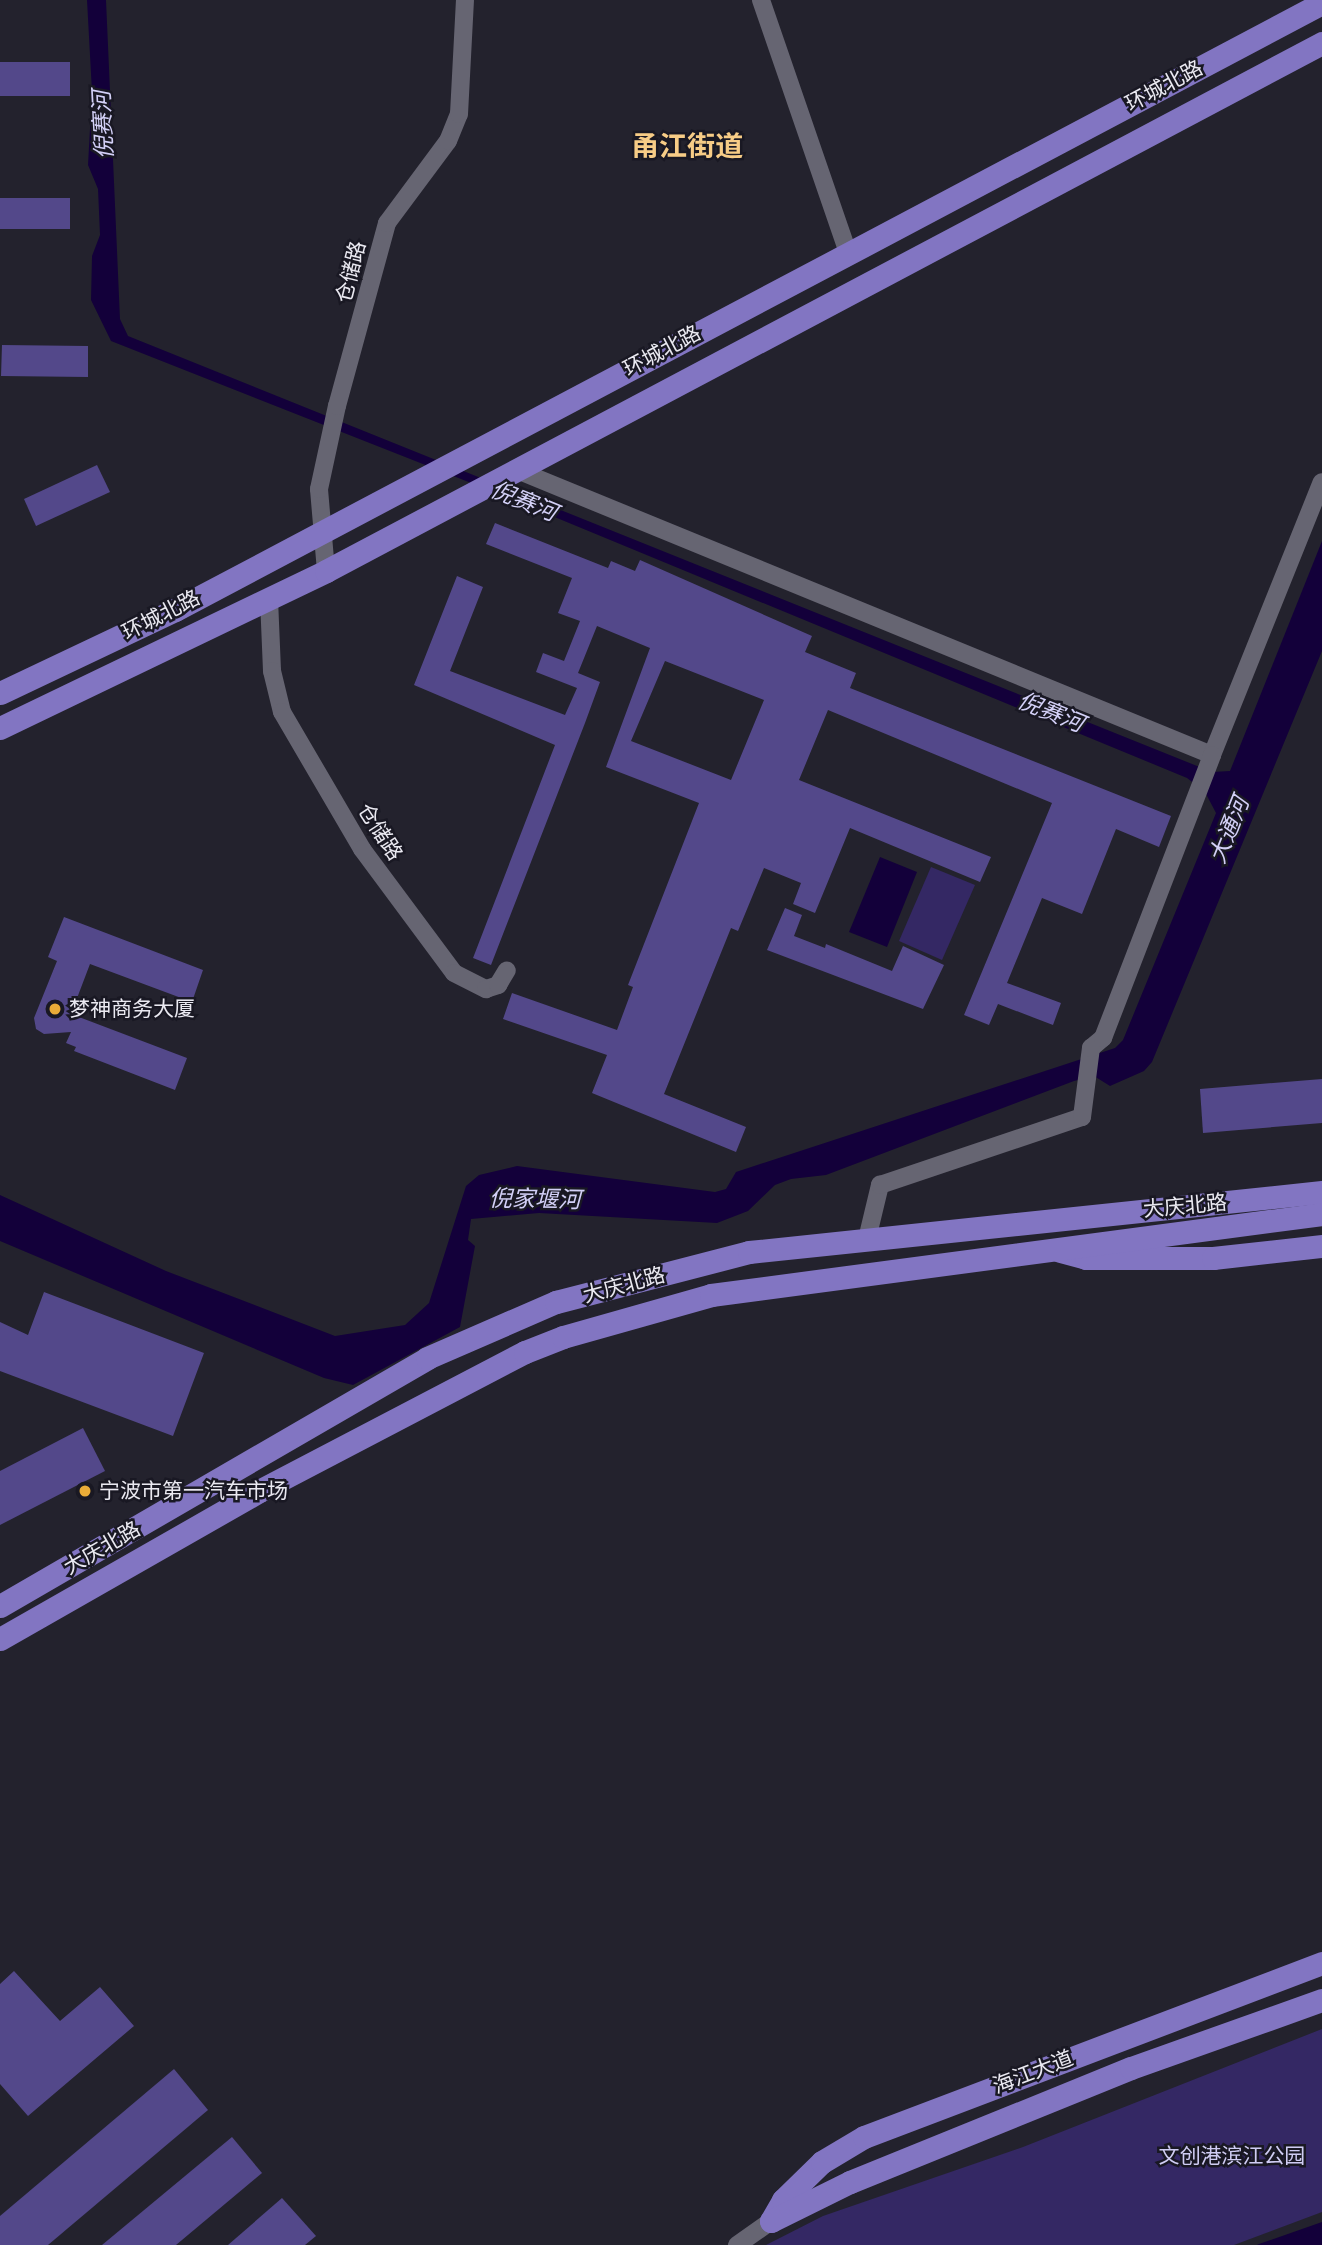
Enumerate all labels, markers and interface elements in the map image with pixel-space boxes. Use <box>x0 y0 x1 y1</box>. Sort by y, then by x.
street label: 环城北路 <box>1121 55 1207 117</box>
water label: 倪赛河 <box>87 90 119 160</box>
district label: 甬江街道 <box>631 130 743 164</box>
street label: 仓储路 <box>331 238 371 306</box>
street label: 环城北路 <box>619 320 705 382</box>
water label: 倪赛河 <box>487 475 561 527</box>
street label: 环城北路 <box>118 585 204 645</box>
water label: 倪赛河 <box>1014 686 1088 738</box>
water label: 大通河 <box>1203 793 1255 867</box>
street label: 仓储路 <box>352 799 408 865</box>
place label: 梦神商务大厦 <box>69 996 195 1022</box>
marker: 梦神商务大厦 <box>47 1001 63 1017</box>
water label: 倪家堰河 <box>489 1184 581 1214</box>
street label: 大庆北路 <box>1142 1190 1228 1222</box>
street label: 大庆北路 <box>580 1262 668 1308</box>
place label: 宁波市第一汽车市场 <box>99 1478 288 1504</box>
marker: 宁波市第一汽车市场 <box>77 1483 93 1499</box>
street label: 大庆北路 <box>59 1516 145 1580</box>
street label: 海江大道 <box>989 2045 1077 2099</box>
park label: 文创港滨江公园 <box>1159 2143 1305 2169</box>

